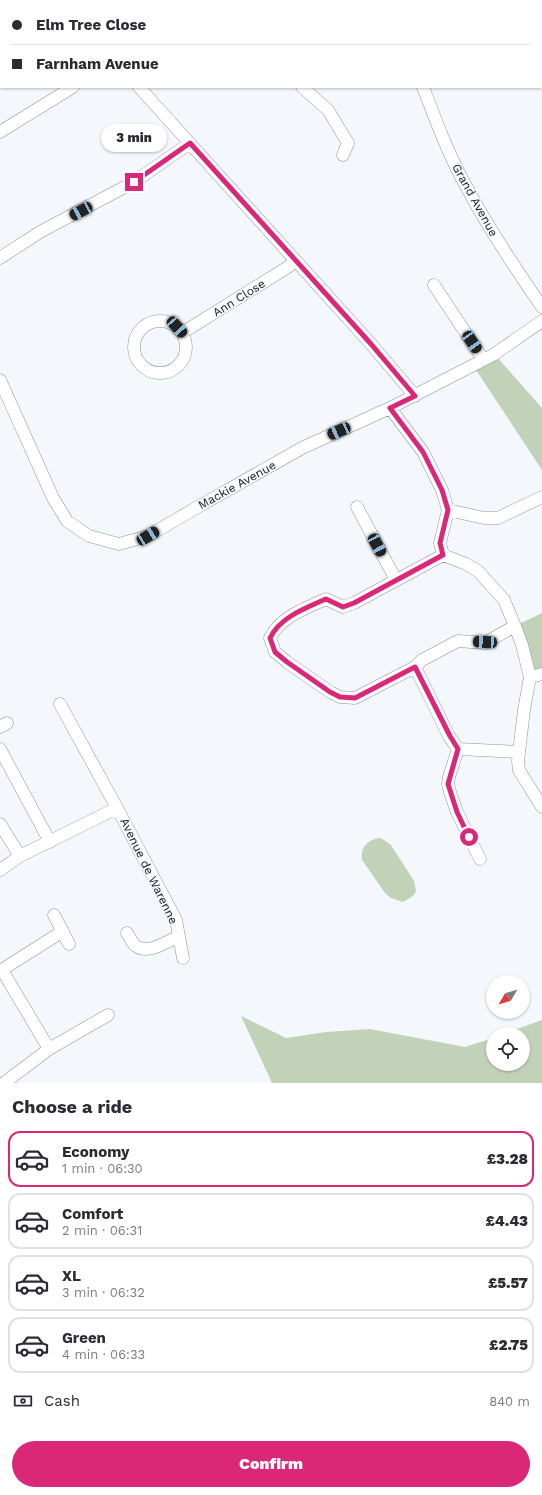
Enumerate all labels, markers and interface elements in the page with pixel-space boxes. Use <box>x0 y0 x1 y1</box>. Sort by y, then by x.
text: Elm Tree Close <box>36 16 146 34</box>
text: Farnham Avenue <box>36 55 159 73</box>
callout: 3 min <box>101 124 167 152</box>
text: 3 min <box>116 130 152 145</box>
street label: Grand Avenue <box>449 161 501 239</box>
route end <box>125 173 143 191</box>
car <box>68 200 94 222</box>
street label: Ann Close <box>210 276 268 320</box>
car <box>165 314 189 340</box>
car <box>460 329 484 355</box>
car <box>326 421 352 441</box>
street label: Mackie Avenue <box>196 458 278 512</box>
car <box>135 525 161 547</box>
car <box>366 532 388 558</box>
car <box>473 635 497 649</box>
street label: Avenue de Warenne <box>117 816 181 926</box>
route start <box>460 828 478 846</box>
north arrow <box>486 975 530 1019</box>
map controls <box>486 975 530 1071</box>
button: locate <box>486 1027 530 1071</box>
text: Choose a ride <box>12 1096 132 1117</box>
icon: car <box>14 1141 50 1177</box>
text: Economy <box>62 1143 129 1161</box>
text: £3.28 <box>487 1150 528 1168</box>
text: 1 min · 06:30 <box>62 1161 143 1176</box>
icon: car <box>14 1203 50 1239</box>
text: Comfort <box>62 1205 123 1223</box>
text: £4.43 <box>486 1212 528 1230</box>
text: 2 min · 06:31 <box>62 1223 142 1238</box>
icon: car <box>14 1265 50 1301</box>
text: XL <box>62 1267 81 1285</box>
text: £5.57 <box>488 1274 528 1292</box>
text: 3 min · 06:32 <box>62 1285 145 1300</box>
icon: car <box>14 1327 50 1363</box>
text: Green <box>62 1329 106 1347</box>
text: £2.75 <box>489 1336 528 1354</box>
text: 4 min · 06:33 <box>62 1347 145 1362</box>
icon: cash <box>12 1390 34 1412</box>
text: Cash <box>44 1392 80 1410</box>
text: 840 m <box>489 1394 530 1409</box>
button: Confirm <box>12 1441 530 1487</box>

